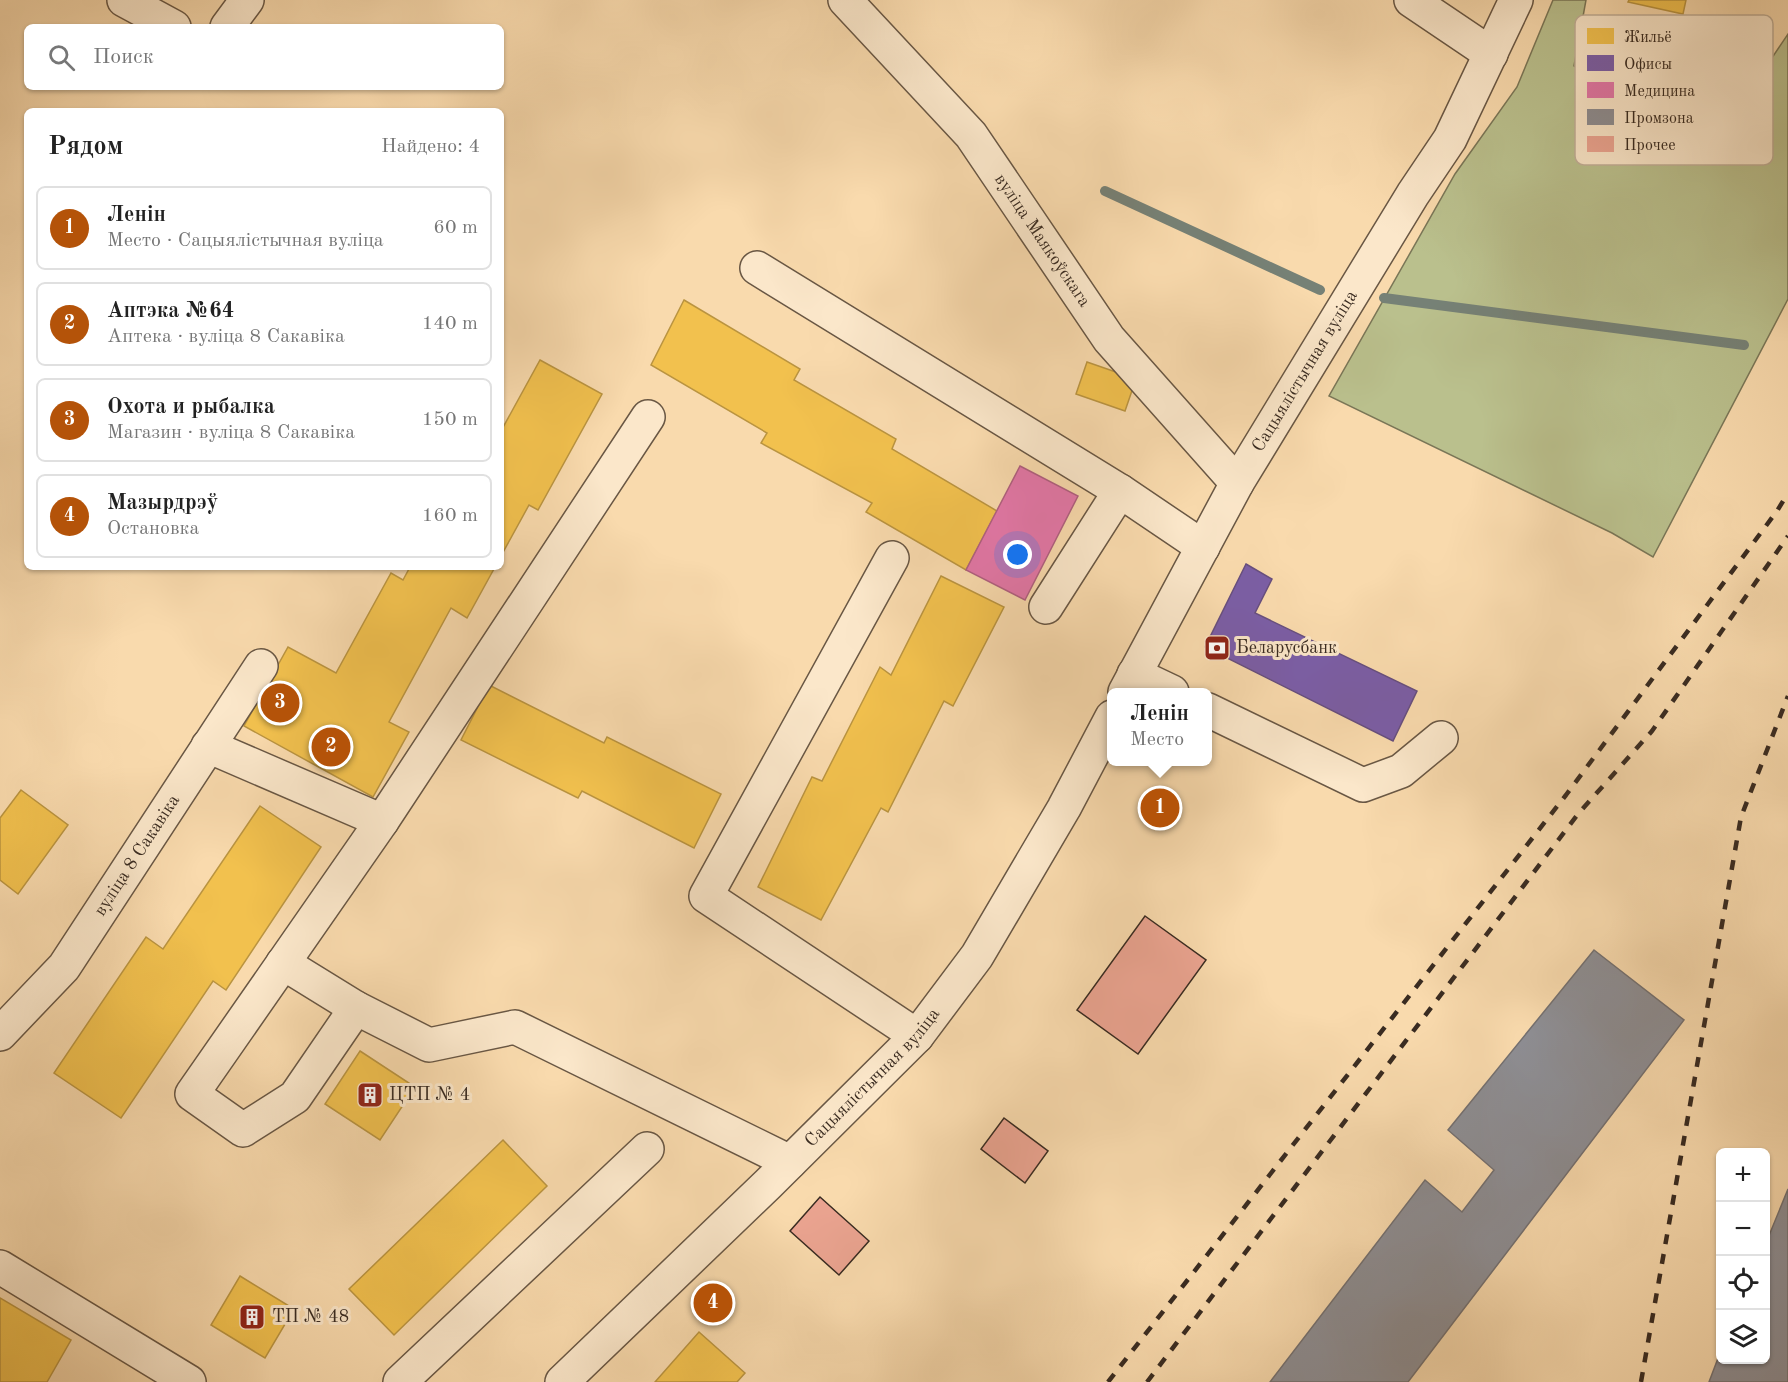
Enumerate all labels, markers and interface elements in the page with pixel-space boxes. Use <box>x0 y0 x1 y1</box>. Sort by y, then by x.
legend <box>1575 15 1773 165</box>
search box <box>24 24 504 90</box>
text: Жильё <box>1624 30 1672 46</box>
icon: search <box>45 41 78 74</box>
text: Поиск <box>93 46 154 68</box>
text: Офисы <box>1624 57 1672 73</box>
text: Медицина <box>1624 84 1695 100</box>
text: Промзона <box>1624 111 1694 127</box>
text: Рядом <box>48 134 123 160</box>
text: Найдено: 4 <box>381 137 480 157</box>
text: Прочее <box>1624 138 1676 154</box>
street label: вуліца Маякоўскага <box>991 171 1094 310</box>
text: Ленін <box>107 204 166 226</box>
text: 1 <box>64 218 75 238</box>
text: 60 m <box>433 218 478 238</box>
text: Место · Сацыялістычная вуліца <box>107 231 384 251</box>
street label: Сацыялістычная вуліца <box>1249 287 1361 455</box>
text: Аптэка №64 <box>107 300 235 322</box>
text: 2 <box>64 314 75 334</box>
text: 140 m <box>422 314 478 334</box>
text: Аптека · вуліца 8 Сакавіка <box>107 327 345 347</box>
text: Охота и рыбалка <box>107 396 275 418</box>
text: 3 <box>64 410 75 430</box>
text: 150 m <box>422 410 478 430</box>
text: Магазин · вуліца 8 Сакавіка <box>107 423 355 443</box>
text: Мазырдрэў <box>107 492 218 514</box>
text: 4 <box>64 506 75 526</box>
text: 160 m <box>422 506 478 526</box>
text: Остановка <box>107 519 199 539</box>
your location <box>1003 540 1032 569</box>
bank icon: Беларусбанк <box>1202 633 1232 663</box>
place label: Беларусбанк <box>1236 639 1337 657</box>
pin: 3 <box>260 680 300 726</box>
popup <box>1107 688 1212 766</box>
text: Ленін <box>1130 703 1189 725</box>
pin: 2 <box>312 724 350 770</box>
text: Место <box>1130 730 1184 750</box>
pin: 1 <box>1140 786 1180 830</box>
street label: вуліца 8 Сакавіка <box>91 791 183 919</box>
street label: Сацыялістычная вуліца <box>802 1005 943 1151</box>
building icon: ЦТП № 4 <box>355 1080 385 1110</box>
place label: ЦТП № 4 <box>389 1086 470 1104</box>
map controls <box>1716 1148 1770 1364</box>
button: + <box>1716 1148 1770 1202</box>
button: − <box>1716 1202 1770 1256</box>
button: locate <box>1716 1256 1770 1310</box>
pin: 4 <box>694 1280 732 1326</box>
building icon: ТП № 48 <box>237 1302 267 1332</box>
place label: ТП № 48 <box>272 1308 349 1326</box>
button: layers <box>1716 1310 1770 1364</box>

